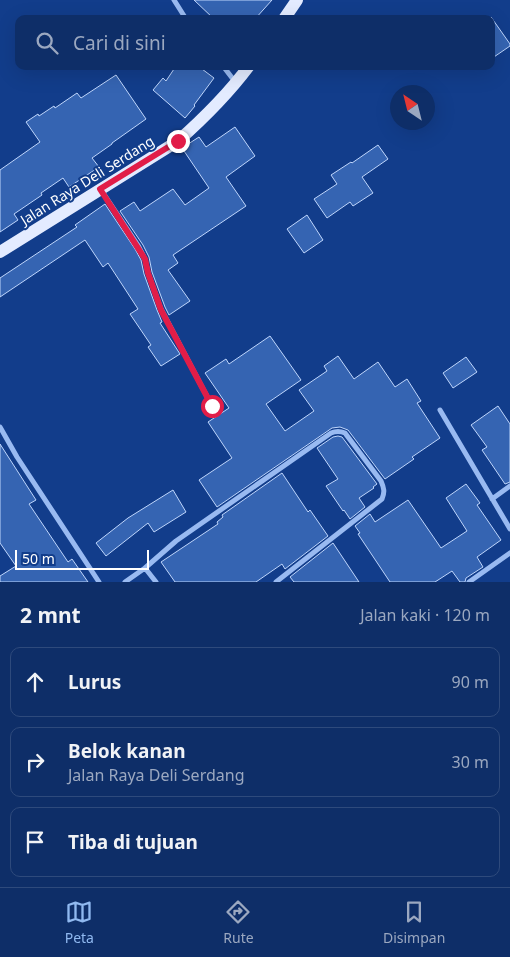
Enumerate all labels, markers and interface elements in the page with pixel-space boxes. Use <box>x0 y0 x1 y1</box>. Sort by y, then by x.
search box <box>15 15 495 70</box>
icon: search <box>33 29 61 57</box>
text: Cari di sini <box>73 30 166 56</box>
north arrow <box>390 85 435 130</box>
route end <box>167 130 190 153</box>
street label: Jalan Raya Deli Serdang <box>15 131 158 230</box>
route start <box>201 395 224 418</box>
scale bar <box>15 547 149 570</box>
text: 50 m <box>22 549 55 568</box>
text: 2 mnt <box>20 601 81 629</box>
text: Jalan kaki · 120 m <box>360 604 490 626</box>
icon: ahead <box>21 668 49 696</box>
text: Lurus <box>68 669 121 695</box>
text: 90 m <box>452 671 489 693</box>
text: Belok kanan <box>68 738 185 764</box>
icon: right <box>21 748 49 776</box>
text: 30 m <box>452 751 489 773</box>
text: Jalan Raya Deli Serdang <box>68 764 244 786</box>
icon: arrive <box>21 828 49 856</box>
text: Tiba di tujuan <box>68 829 198 855</box>
tab: Peta <box>65 898 94 947</box>
tab: Rute <box>223 898 254 947</box>
tab: Disimpan <box>383 898 445 947</box>

